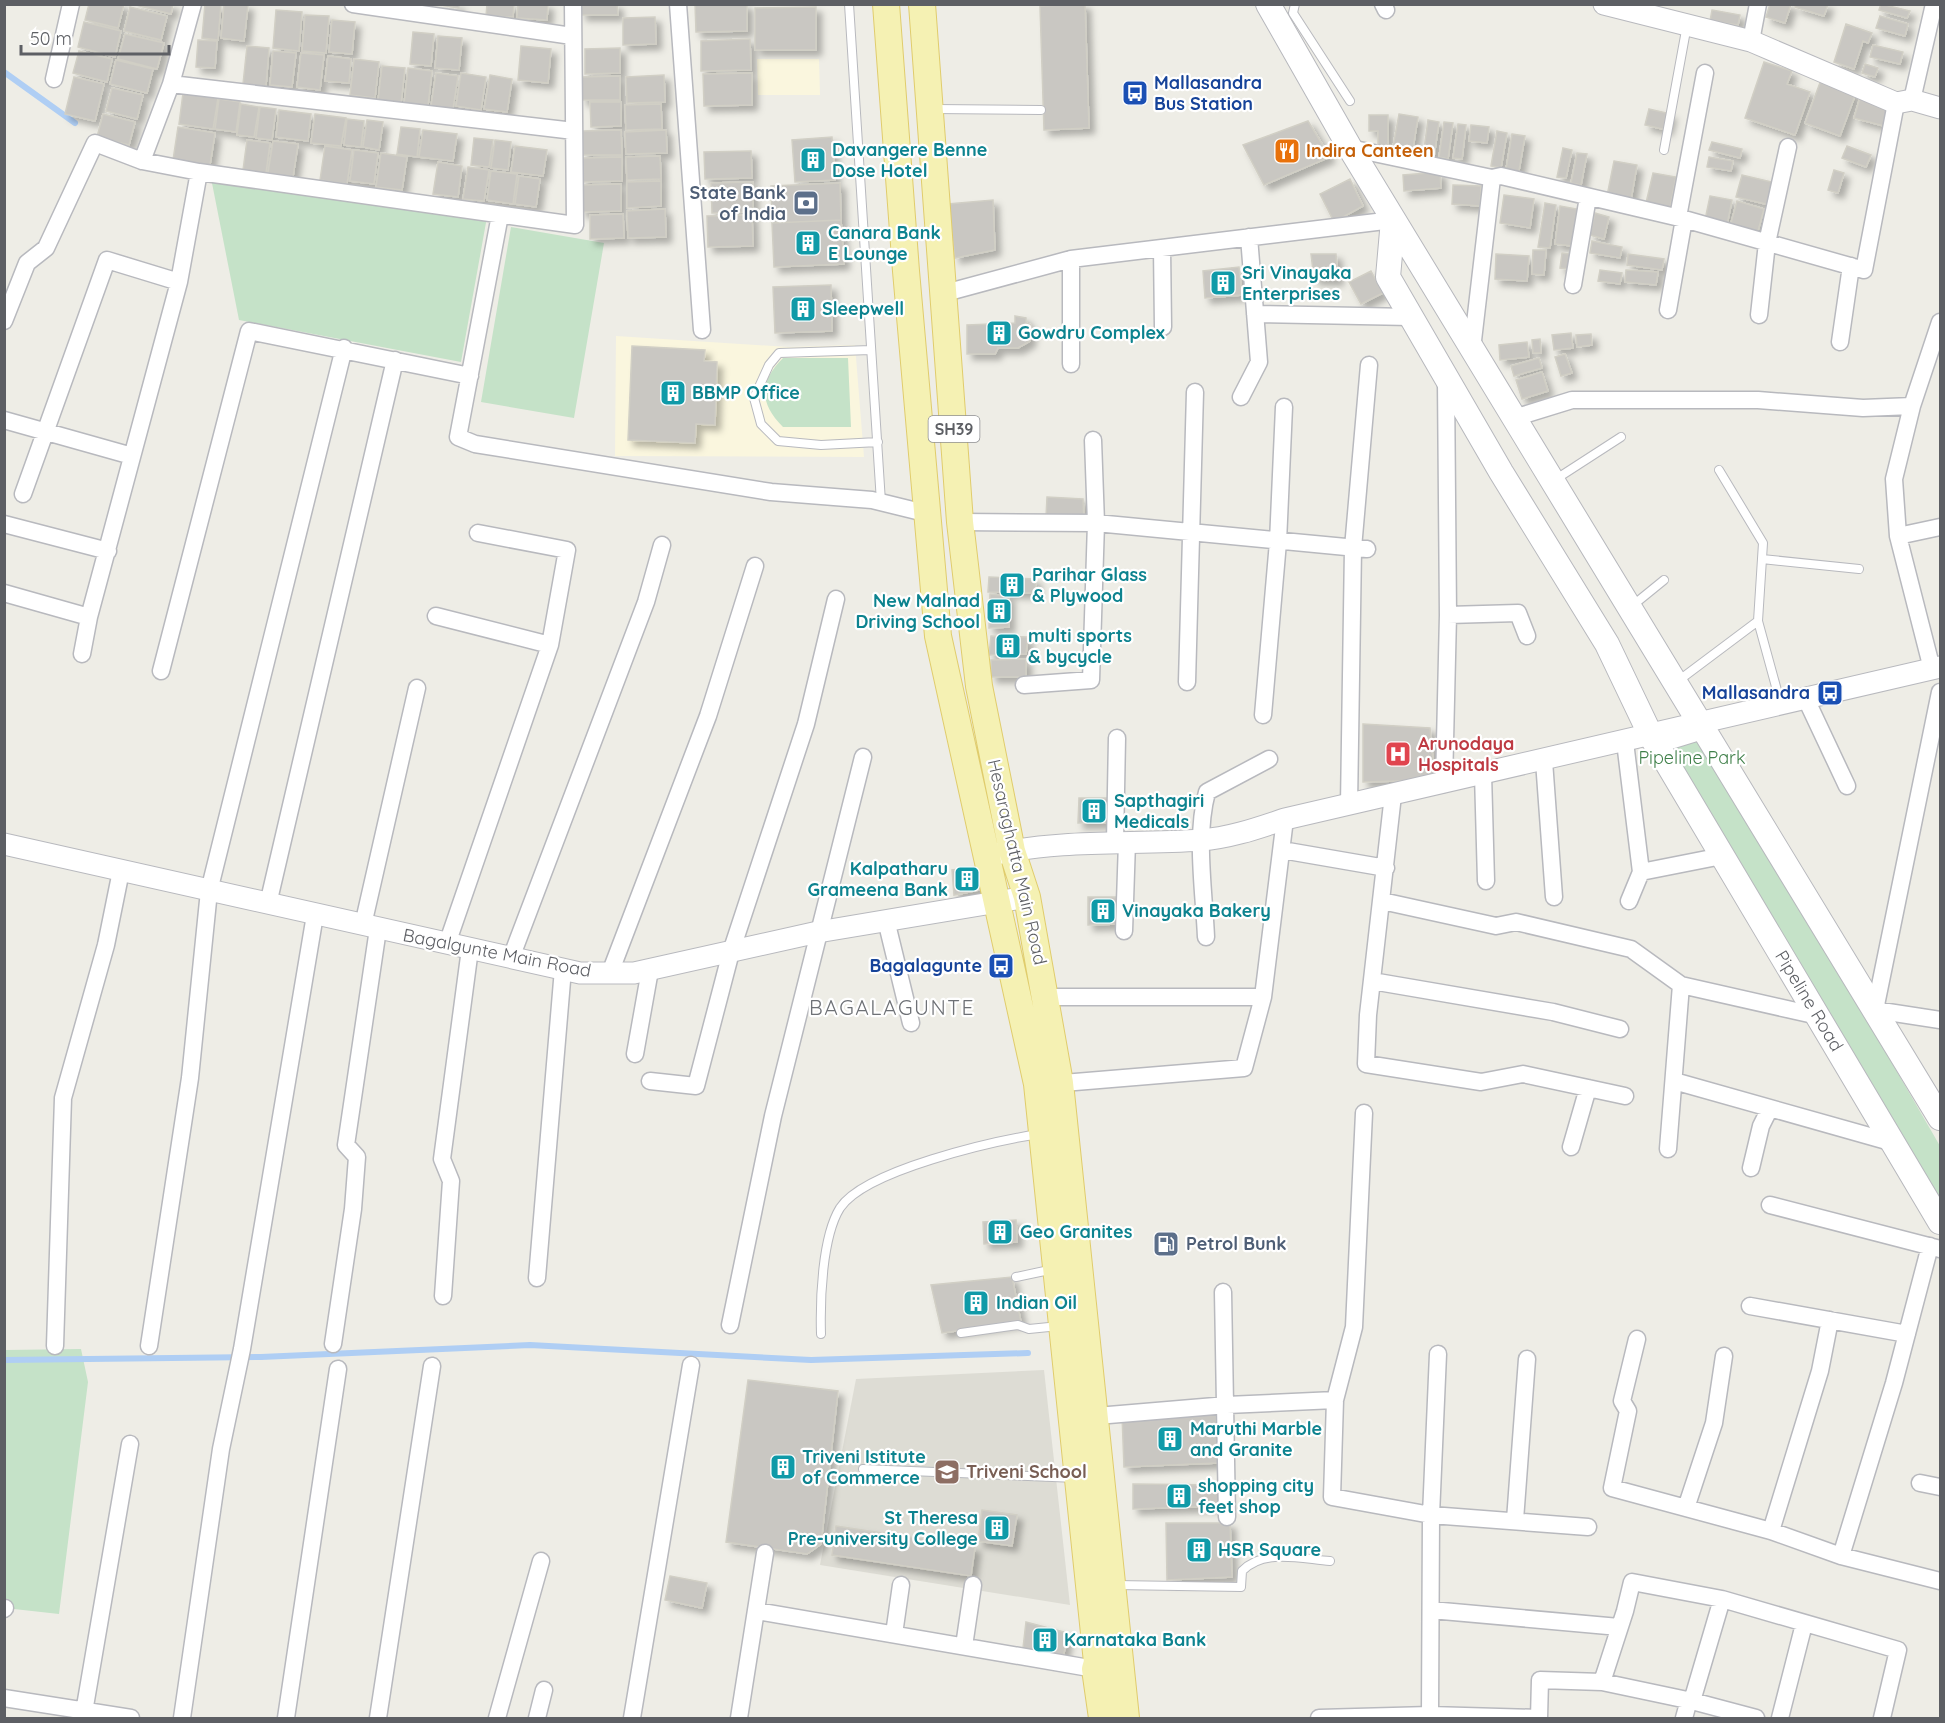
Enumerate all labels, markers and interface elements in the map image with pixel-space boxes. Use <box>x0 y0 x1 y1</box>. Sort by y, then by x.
scale bar <box>21 18 170 56</box>
text: 50 m <box>30 27 72 50</box>
place label: Mallasandra Bus Station <box>1154 71 1262 115</box>
bus stop icon: Mallasandra Bus Station <box>1120 78 1150 108</box>
restaurant icon: Indira Canteen <box>1272 136 1302 166</box>
place label: Davangere Benne Dose Hotel <box>832 138 987 182</box>
place label: Indira Canteen <box>1306 139 1434 162</box>
building icon: Davangere Benne Dose Hotel <box>798 145 828 175</box>
place label: State Bank of India <box>690 181 786 225</box>
bank icon: State Bank of India <box>791 188 821 218</box>
place label: Canara Bank E Lounge <box>828 221 941 265</box>
building icon: Canara Bank E Lounge <box>793 228 823 258</box>
place label: Sri Vinayaka Enterprises <box>1242 261 1352 305</box>
building icon: Sri Vinayaka Enterprises <box>1208 268 1238 298</box>
building icon: Sleepwell <box>788 294 818 324</box>
place label: Sleepwell <box>822 297 904 320</box>
building icon: Gowdru Complex <box>984 318 1014 348</box>
place label: Gowdru Complex <box>1018 321 1165 344</box>
building icon: BBMP Office <box>658 378 688 408</box>
place label: BBMP Office <box>692 381 800 404</box>
road number: SH39 <box>928 416 980 442</box>
place label: Parihar Glass & Plywood <box>1032 563 1147 607</box>
building icon: Parihar Glass & Plywood <box>997 570 1027 600</box>
place label: New Malnad Driving School <box>855 589 980 633</box>
building icon: New Malnad Driving School <box>984 596 1014 626</box>
place label: multi sports & bycycle <box>1028 624 1132 668</box>
building icon: multi sports & bycycle <box>993 631 1023 661</box>
bus stop icon: Mallasandra <box>1815 678 1845 708</box>
place label: Mallasandra <box>1702 681 1810 704</box>
place label: Arunodaya Hospitals <box>1418 732 1514 776</box>
hospital icon: Arunodaya Hospitals <box>1383 739 1413 769</box>
park label: Pipeline Park <box>1638 746 1746 769</box>
street label: Hesaraghatta Main Road <box>983 757 1052 967</box>
place label: Sapthagiri Medicals <box>1114 789 1204 833</box>
building icon: Sapthagiri Medicals <box>1079 796 1109 826</box>
place label: Kalpatharu Grameena Bank <box>808 857 948 901</box>
building icon: Kalpatharu Grameena Bank <box>952 864 982 894</box>
building icon: Vinayaka Bakery <box>1088 896 1118 926</box>
place label: Vinayaka Bakery <box>1122 899 1271 922</box>
street label: Bagalgunte Main Road <box>401 923 593 982</box>
street label: Pipeline Road <box>1770 946 1849 1055</box>
bus stop icon: Bagalagunte <box>986 951 1016 981</box>
place label: Bagalagunte <box>870 954 982 977</box>
district label: BAGALAGUNTE <box>809 994 975 1020</box>
building icon: Geo Granites <box>985 1217 1015 1247</box>
place label: Geo Granites <box>1020 1220 1133 1243</box>
fuel station icon: Petrol Bunk <box>1151 1229 1181 1259</box>
place label: Petrol Bunk <box>1186 1232 1287 1255</box>
building icon: Indian Oil <box>961 1288 991 1318</box>
place label: Indian Oil <box>996 1291 1077 1314</box>
place label: Maruthi Marble and Granite <box>1190 1417 1322 1461</box>
building icon: Maruthi Marble and Granite <box>1155 1424 1185 1454</box>
place label: Triveni Istitute of Commerce <box>802 1445 926 1489</box>
building icon: Triveni Istitute of Commerce <box>768 1452 798 1482</box>
school or university icon: Triveni School <box>932 1457 962 1487</box>
place label: Triveni School <box>966 1460 1087 1483</box>
place label: shopping city feet shop <box>1198 1474 1314 1518</box>
building icon: shopping city feet shop <box>1164 1481 1194 1511</box>
place label: St Theresa Pre-university College <box>788 1506 978 1550</box>
building icon: St Theresa Pre-university College <box>982 1513 1012 1543</box>
building icon: HSR Square <box>1184 1535 1214 1565</box>
place label: HSR Square <box>1218 1538 1321 1561</box>
building icon: Karnataka Bank <box>1030 1625 1060 1655</box>
place label: Karnataka Bank <box>1064 1628 1206 1651</box>

